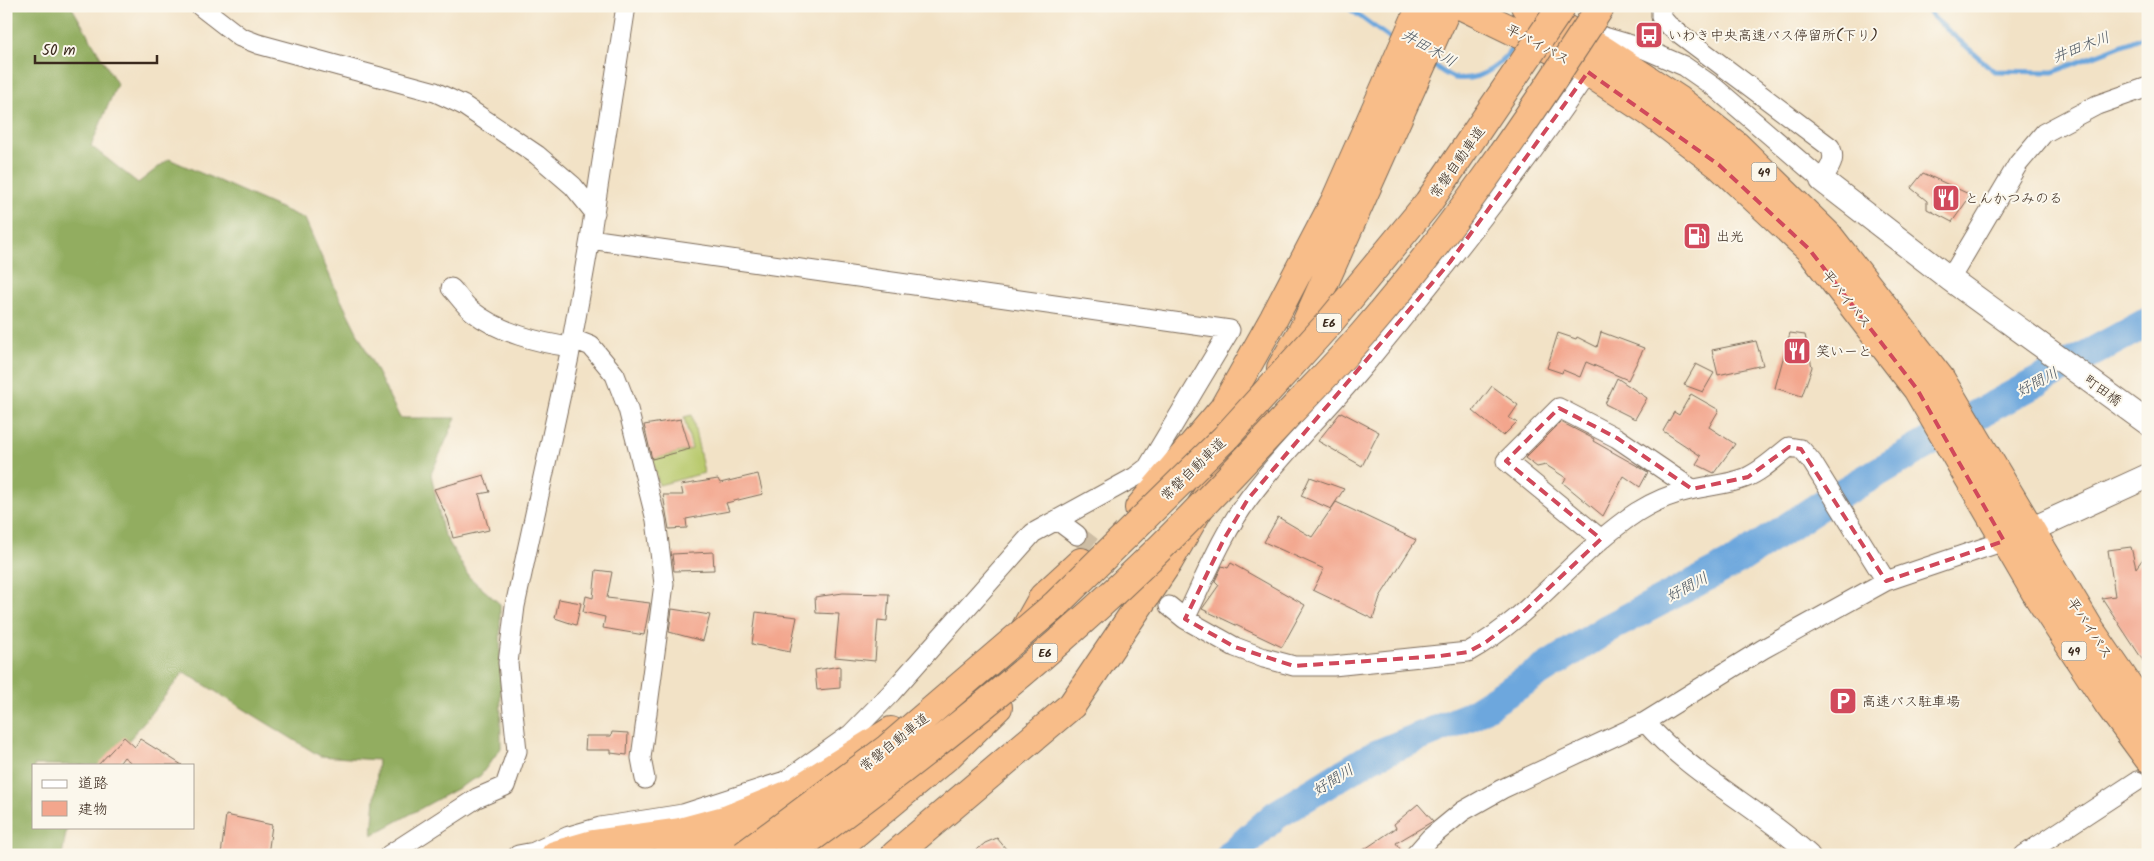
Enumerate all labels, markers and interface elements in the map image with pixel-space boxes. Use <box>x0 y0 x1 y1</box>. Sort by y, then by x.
street label: 平バイパス <box>1502 19 1573 71</box>
bus stop icon: いわき中央高速バス停留所(下り) <box>1634 20 1664 50</box>
water label: 井田木川 <box>1397 23 1460 74</box>
place label: いわき中央高速バス停留所(下り) <box>1668 25 1878 47</box>
water label: 井田木川 <box>2049 26 2114 70</box>
scale bar <box>35 32 158 64</box>
text: 50 m <box>42 39 76 63</box>
street label: 常磐自動車道 <box>1425 122 1491 203</box>
road number: 49 <box>1752 162 1776 182</box>
restaurant icon: とんかつみのる <box>1931 183 1961 213</box>
place label: とんかつみのる <box>1965 188 2063 210</box>
fuel station icon: 出光 <box>1682 221 1712 251</box>
place label: 出光 <box>1716 226 1744 248</box>
street label: 平バイパス <box>1816 265 1876 334</box>
road number: E6 <box>1316 314 1342 332</box>
restaurant icon: 笑いーと <box>1782 336 1812 366</box>
place label: 笑いーと <box>1816 341 1872 363</box>
water label: 好間川 <box>2012 362 2063 404</box>
street label: 町田橋 <box>2079 370 2126 412</box>
street label: 常磐自動車道 <box>1156 433 1232 507</box>
water label: 好間川 <box>1662 567 1713 609</box>
street label: 平バイパス <box>2061 593 2117 664</box>
road number: 49 <box>2062 641 2086 660</box>
road number: E6 <box>1032 644 1058 662</box>
parking icon: 高速バス駐車場 <box>1828 686 1858 716</box>
place label: 高速バス駐車場 <box>1862 691 1960 713</box>
street label: 常磐自動車道 <box>855 708 934 778</box>
water label: 好間川 <box>1308 759 1359 803</box>
legend <box>32 764 195 828</box>
text: 道路 <box>78 772 108 796</box>
text: 建物 <box>78 798 108 822</box>

